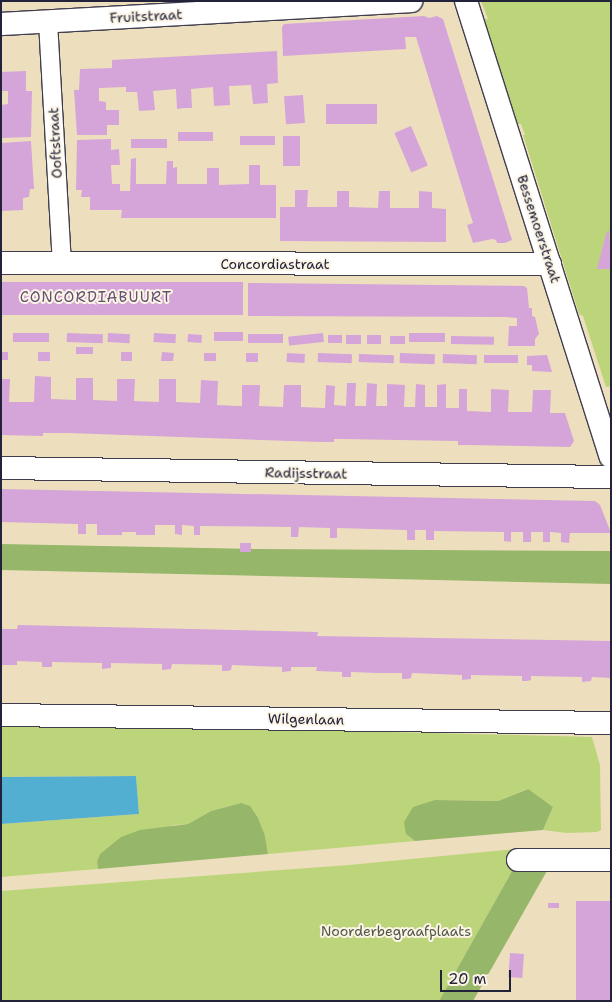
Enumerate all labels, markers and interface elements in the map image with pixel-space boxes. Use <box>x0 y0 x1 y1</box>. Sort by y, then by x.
street label: Fruitstraat <box>109 6 183 26</box>
street label: Ooftstraat <box>45 107 65 179</box>
street label: Bessemoerstraat <box>514 173 564 285</box>
street label: Concordiastraat <box>220 256 330 272</box>
district label: CONCORDIABUURT <box>18 289 174 307</box>
street label: Radijsstraat <box>265 464 347 482</box>
street label: Wilgenlaan <box>268 710 344 728</box>
park label: Noorderbegraafplaats <box>321 923 471 939</box>
scale bar <box>442 960 513 992</box>
text: 20 m <box>448 969 487 989</box>

